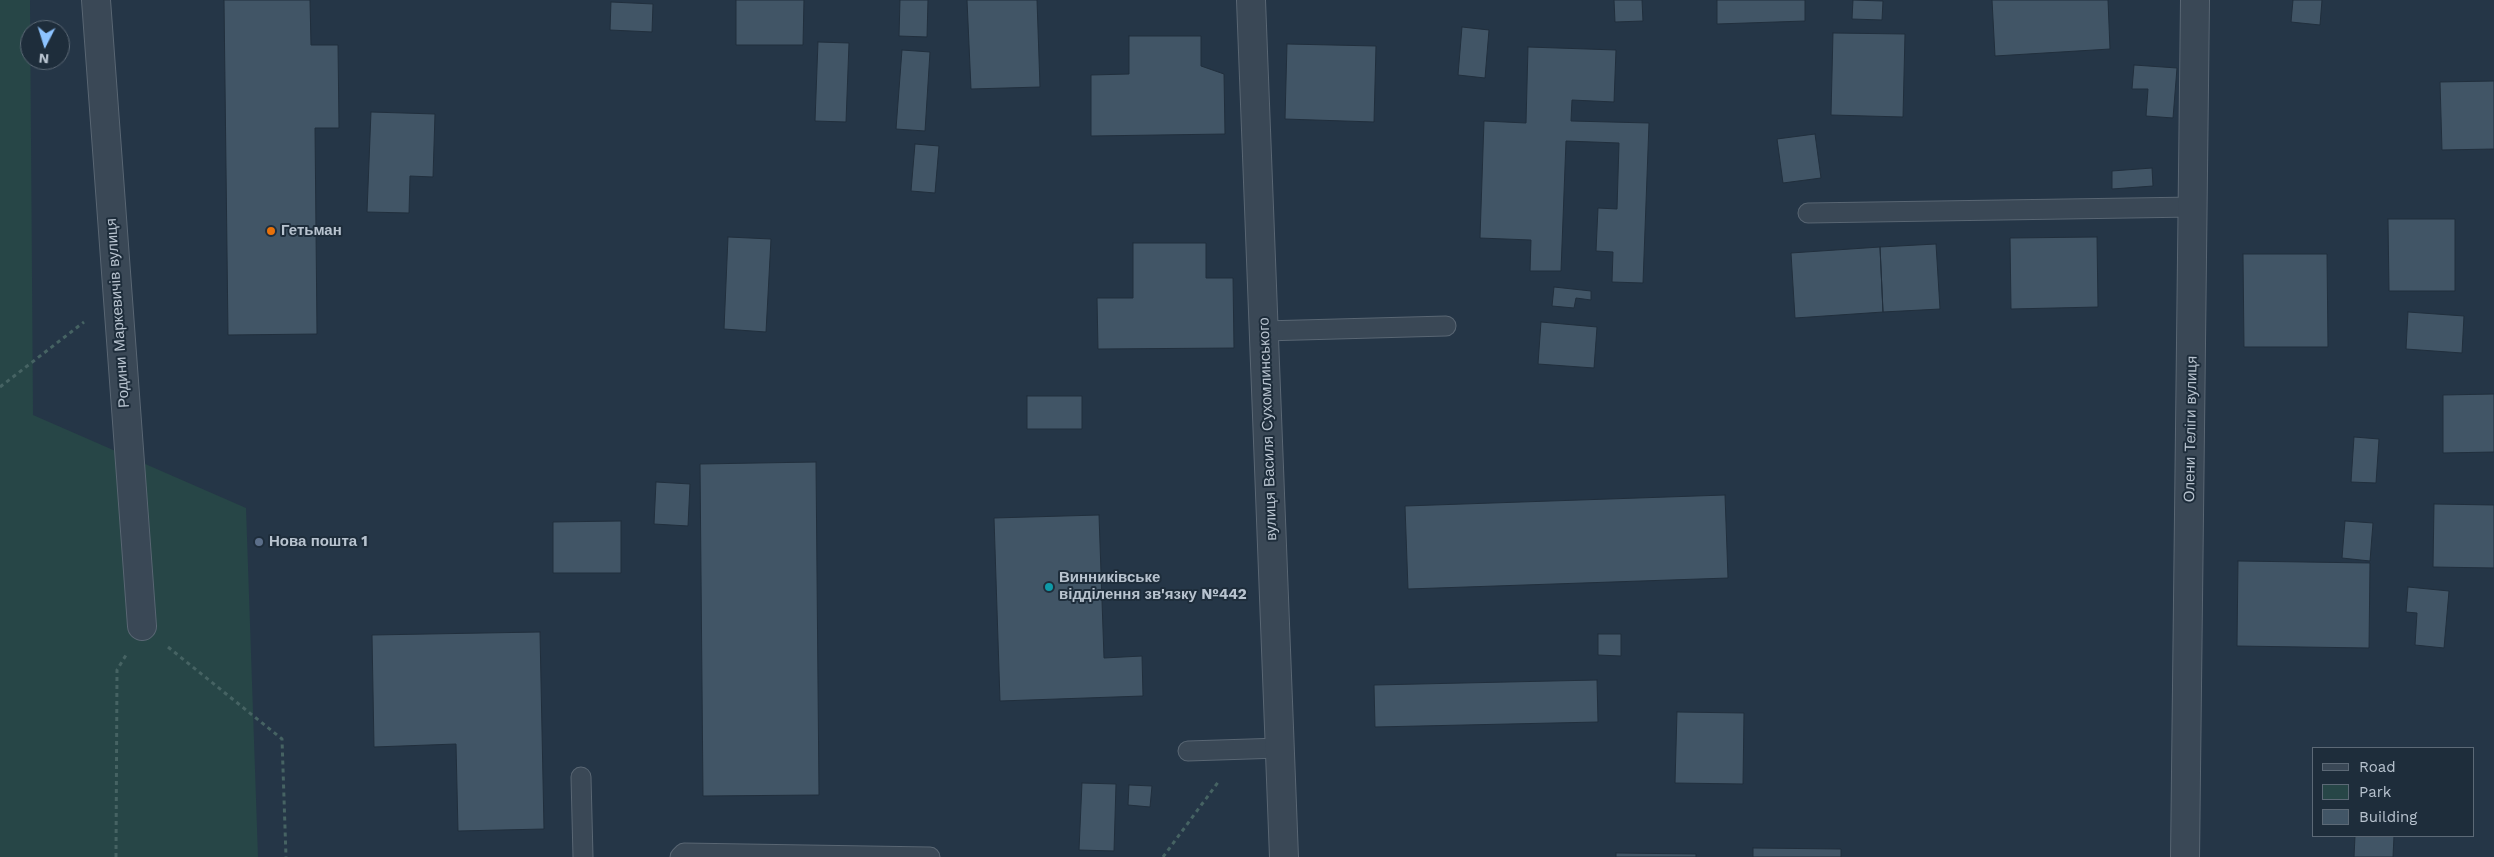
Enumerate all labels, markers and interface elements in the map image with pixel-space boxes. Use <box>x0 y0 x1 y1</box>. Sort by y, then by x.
north arrow <box>20 20 70 70</box>
text: N <box>38 51 50 67</box>
street label: Родини Маркевичів вулиця <box>102 218 134 408</box>
place label: Гетьман <box>281 222 342 240</box>
marker: Гетьман <box>265 225 277 237</box>
street label: вулиця Василя Сухомлинського <box>1255 317 1281 541</box>
street label: Олени Теліги вулиця <box>2181 356 2201 502</box>
place label: Нова пошта 1 <box>269 533 368 551</box>
marker: Нова пошта 1 <box>253 536 265 548</box>
place label: Винниківське відділення зв'язку №442 <box>1059 569 1247 604</box>
marker: Винниківське відділення зв'язку №442 <box>1043 581 1055 593</box>
legend <box>2312 747 2474 837</box>
text: Road <box>2359 758 2396 776</box>
text: Park <box>2359 783 2391 801</box>
text: Building <box>2359 808 2417 826</box>

